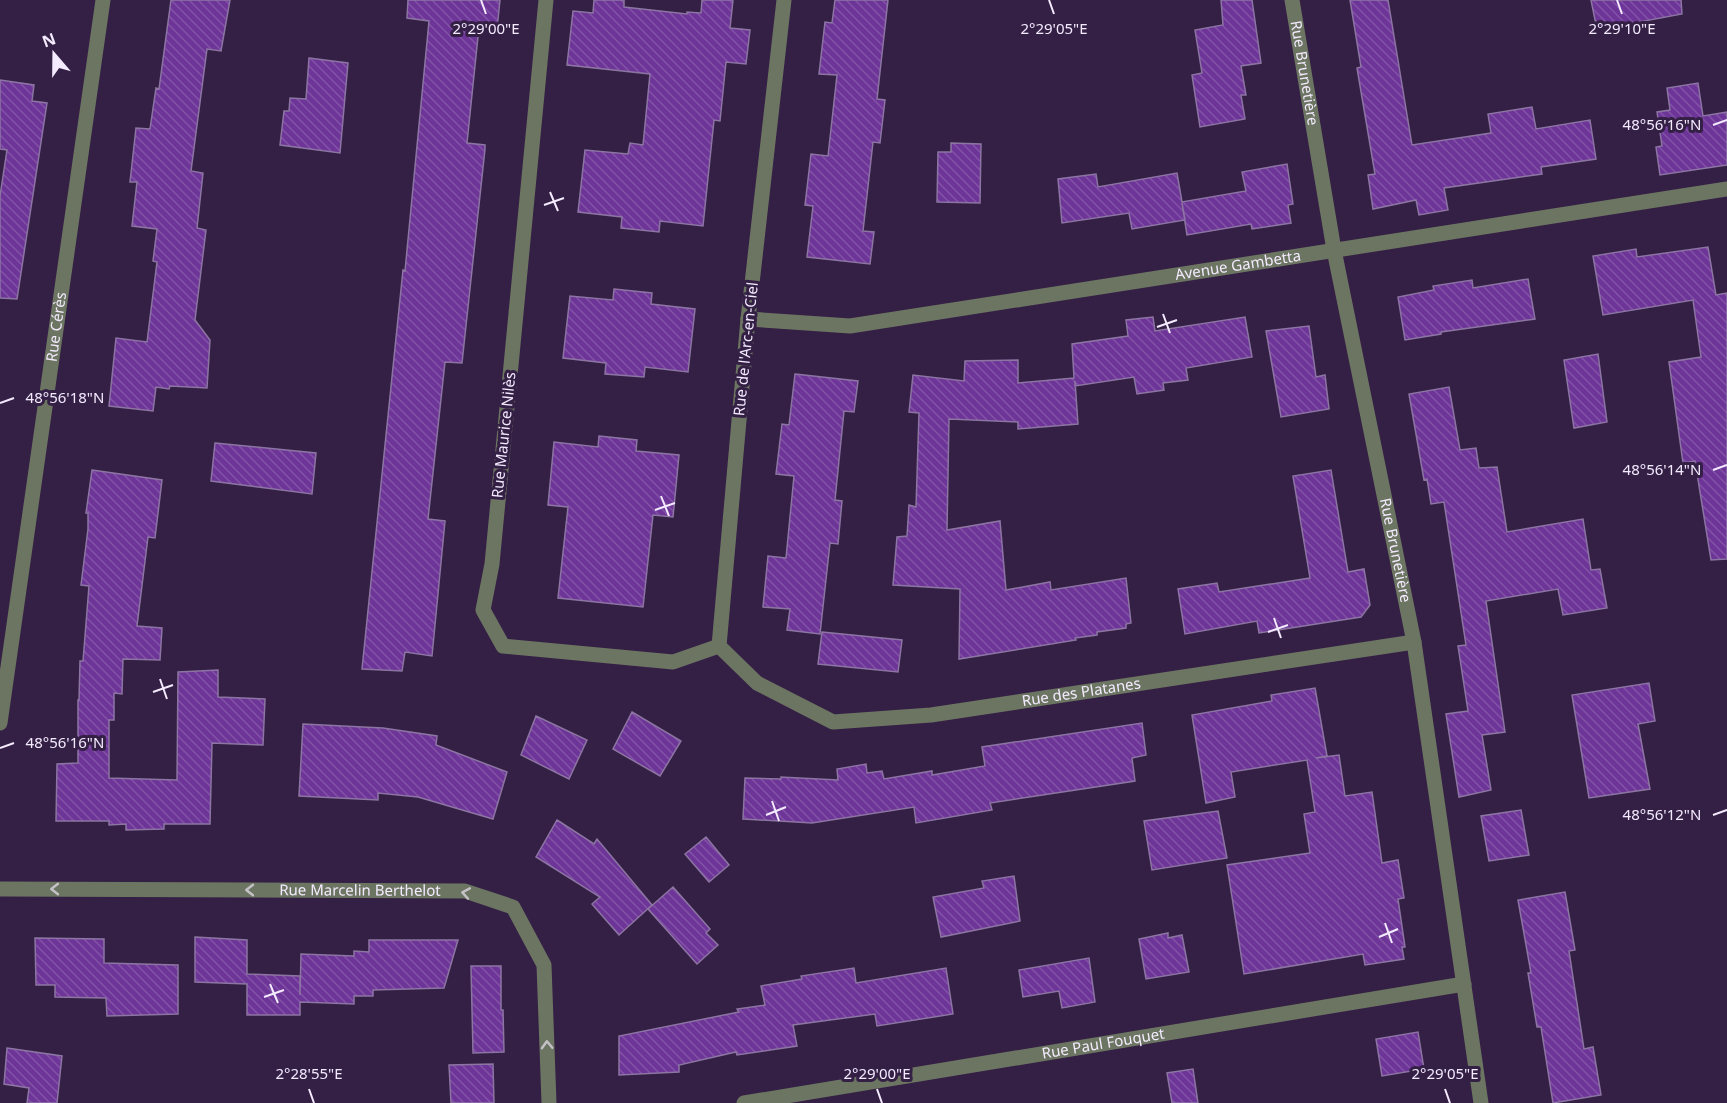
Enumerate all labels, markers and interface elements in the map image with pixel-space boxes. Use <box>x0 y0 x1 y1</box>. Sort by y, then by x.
text: 2°29'00"E <box>452 18 520 38</box>
text: 2°29'05"E <box>1020 18 1088 38</box>
text: 2°29'10"E <box>1588 18 1656 38</box>
street label: Rue Brunetière <box>1287 19 1324 127</box>
north arrow <box>24 24 84 84</box>
text: N <box>39 27 59 52</box>
text: 48°56'16"N <box>1623 114 1701 134</box>
street label: Avenue Gambetta <box>1174 245 1302 284</box>
street label: Rue de l'Arc-en-Ciel <box>728 281 762 417</box>
street label: Rue Cérès <box>41 291 70 363</box>
street label: Rue Maurice Nilès <box>486 371 520 499</box>
text: 48°56'18"N <box>26 387 104 407</box>
text: 48°56'14"N <box>1623 459 1701 479</box>
street label: Rue Brunetière <box>1376 496 1417 604</box>
street label: Rue des Platanes <box>1020 672 1142 710</box>
text: 48°56'16"N <box>26 732 104 752</box>
text: 48°56'12"N <box>1623 804 1701 824</box>
street label: Rue Marcelin Berthelot <box>279 879 441 900</box>
one-way arrow <box>51 883 60 895</box>
one-way arrow <box>246 884 255 896</box>
one-way arrow <box>461 887 471 900</box>
street label: Rue Paul Fouquet <box>1040 1023 1166 1063</box>
one-way arrow <box>541 1040 554 1049</box>
text: 2°28'55"E <box>275 1063 343 1083</box>
text: 2°29'00"E <box>843 1063 911 1083</box>
text: 2°29'05"E <box>1411 1063 1479 1083</box>

